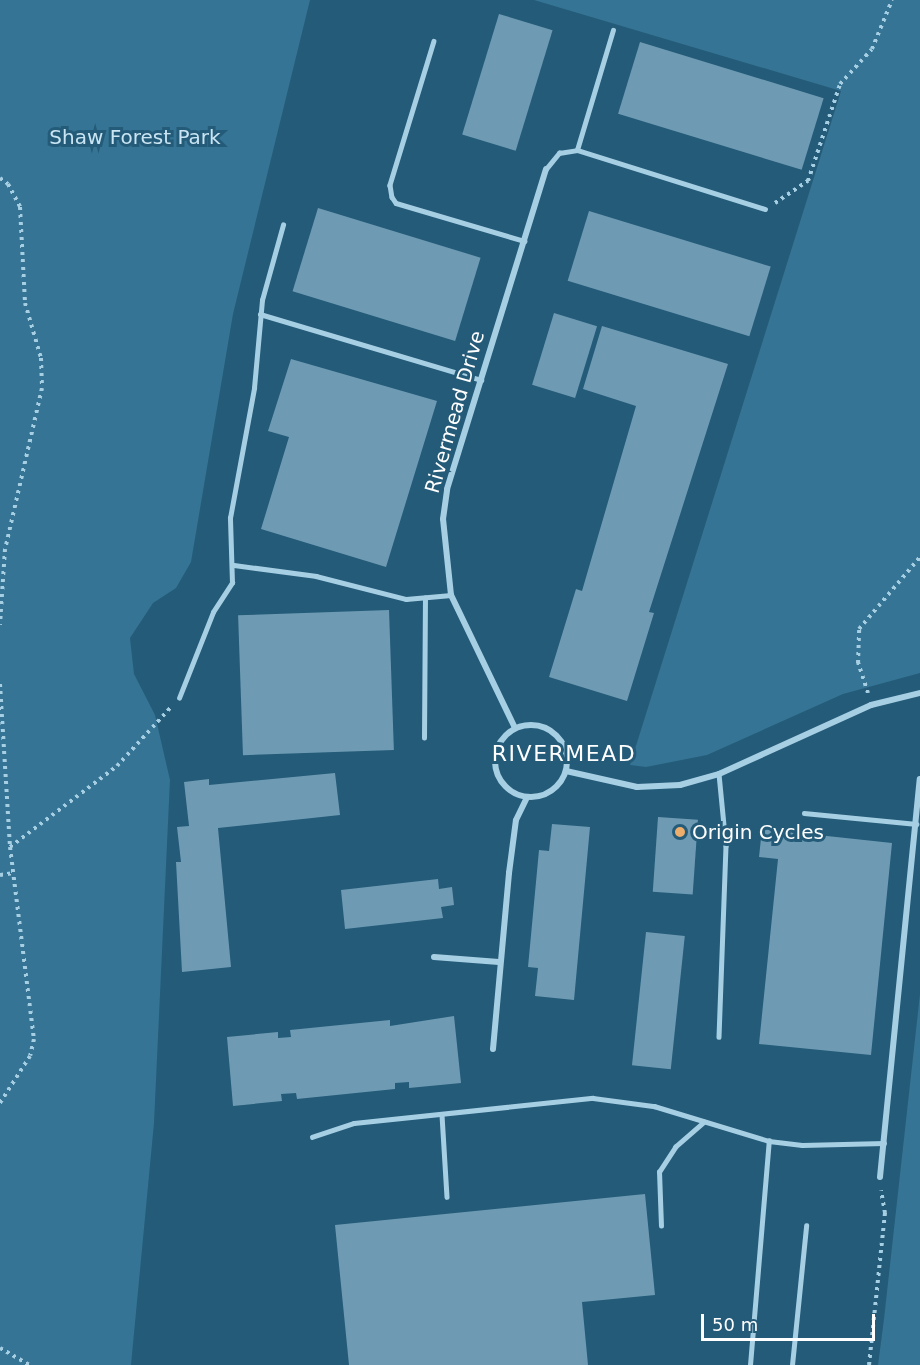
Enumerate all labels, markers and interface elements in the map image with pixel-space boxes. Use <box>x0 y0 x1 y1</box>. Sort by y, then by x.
park label: Shaw Forest Park <box>49 125 221 149</box>
street label: Rivermead Drive <box>420 328 490 496</box>
district label: RIVERMEAD <box>492 741 636 767</box>
place label: Origin Cycles <box>692 820 824 844</box>
marker: Origin Cycles <box>673 825 687 839</box>
scale bar <box>704 1302 878 1340</box>
text: 50 m <box>712 1314 758 1335</box>

